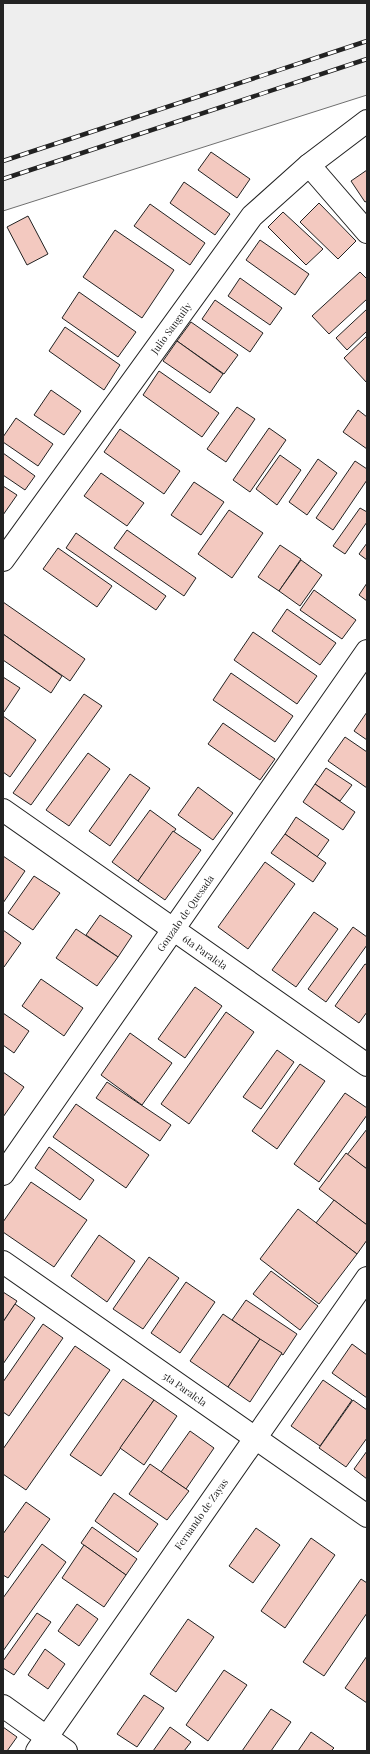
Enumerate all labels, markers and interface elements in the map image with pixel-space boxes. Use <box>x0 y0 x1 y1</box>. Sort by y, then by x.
street label: Julio Sanguily <box>147 299 195 358</box>
street label: Gonzalo de Quesada <box>153 872 217 954</box>
street label: 6ta Paralela <box>180 931 230 973</box>
street label: 5ta Paralela <box>160 1369 210 1409</box>
street label: Fernando de Zayas <box>171 1475 231 1553</box>

